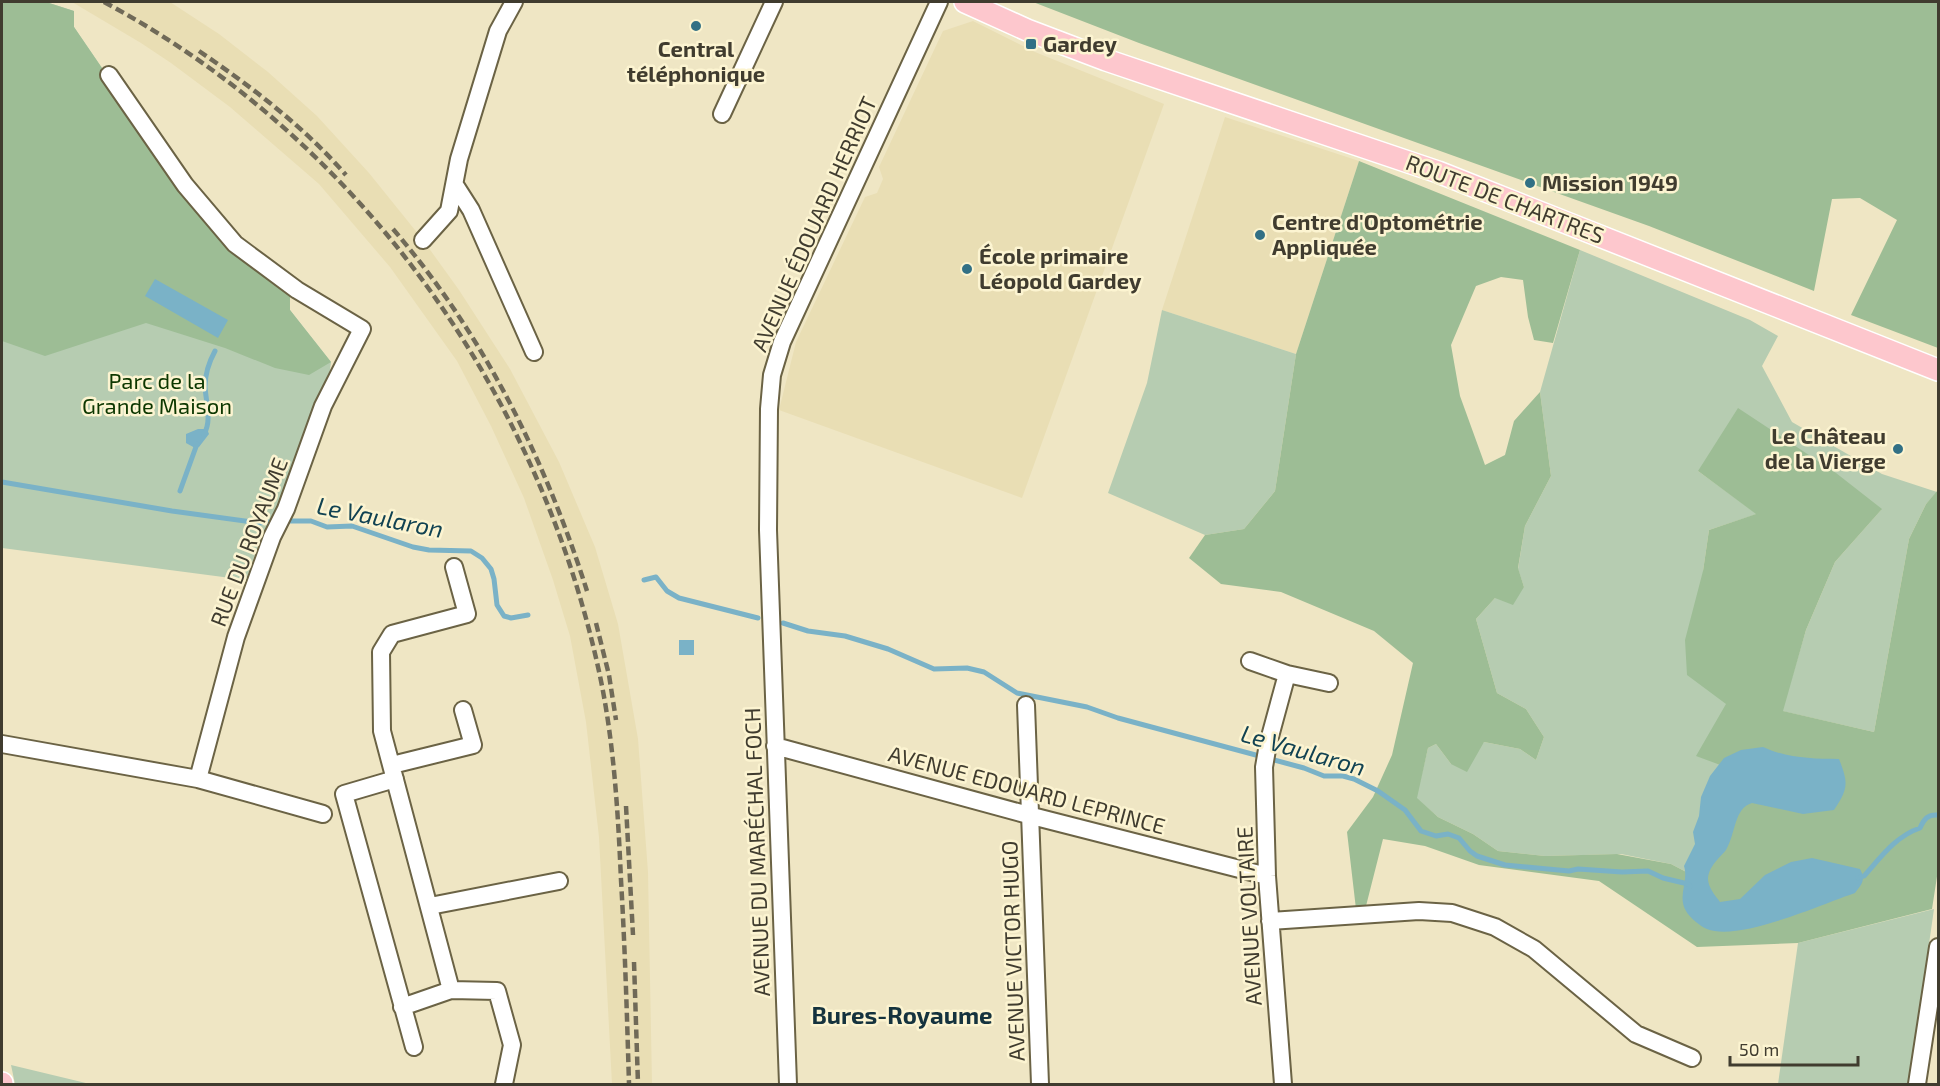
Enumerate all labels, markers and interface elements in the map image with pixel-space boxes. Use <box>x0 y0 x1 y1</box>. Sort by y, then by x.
marker: Central téléphonique <box>689 19 703 33</box>
place label: Gardey <box>1043 30 1118 57</box>
place label: Central téléphonique <box>627 35 765 86</box>
marker: Gardey <box>1024 37 1038 51</box>
street label: AVENUE ÉDOUARD HERRIOT <box>745 92 881 355</box>
street label: ROUTE DE CHARTRES <box>1403 148 1608 248</box>
place label: Mission 1949 <box>1542 169 1678 195</box>
marker: Mission 1949 <box>1523 176 1537 190</box>
place label: Centre d'Optométrie Appliquée <box>1272 208 1483 259</box>
marker: Centre d'Optométrie Appliquée <box>1253 228 1267 242</box>
place label: École primaire Léopold Gardey <box>979 242 1142 294</box>
marker: École primaire Léopold Gardey <box>960 262 974 276</box>
park label: Parc de la Grande Maison <box>82 367 232 418</box>
place label: Le Château de la Vierge <box>1765 422 1886 473</box>
marker: Le Château de la Vierge <box>1891 442 1905 456</box>
street label: RUE DU ROYAUME <box>204 454 292 630</box>
water label: Le Vaularon <box>315 490 446 543</box>
street label: AVENUE DU MARÉCHAL FOCH <box>738 707 774 997</box>
water label: Le Vaularon <box>1238 718 1369 781</box>
street label: AVENUE EDOUARD LEPRINCE <box>886 740 1168 839</box>
street label: AVENUE VOLTAIRE <box>1230 826 1266 1006</box>
street label: AVENUE VICTOR HUGO <box>995 840 1029 1062</box>
district label: Bures-Royaume <box>811 1000 993 1029</box>
scale bar <box>1730 1029 1858 1067</box>
text: 50 m <box>1739 1038 1779 1060</box>

